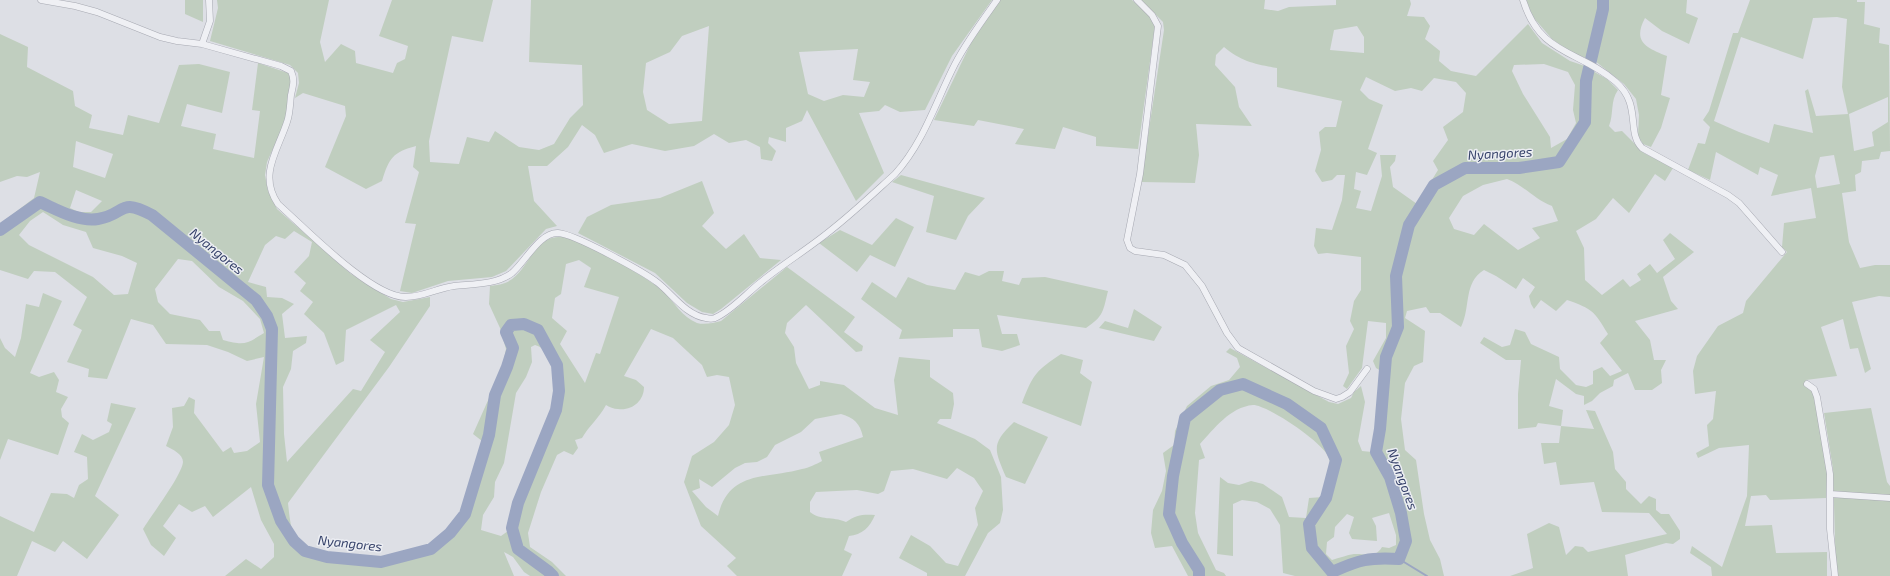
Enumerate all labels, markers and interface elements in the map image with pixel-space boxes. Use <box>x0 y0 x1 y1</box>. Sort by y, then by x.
water label: Nyangores <box>1467 143 1533 163</box>
water label: Nyangores <box>187 224 247 278</box>
water label: Nyangores <box>1384 446 1422 512</box>
water label: Nyangores <box>317 532 383 554</box>

